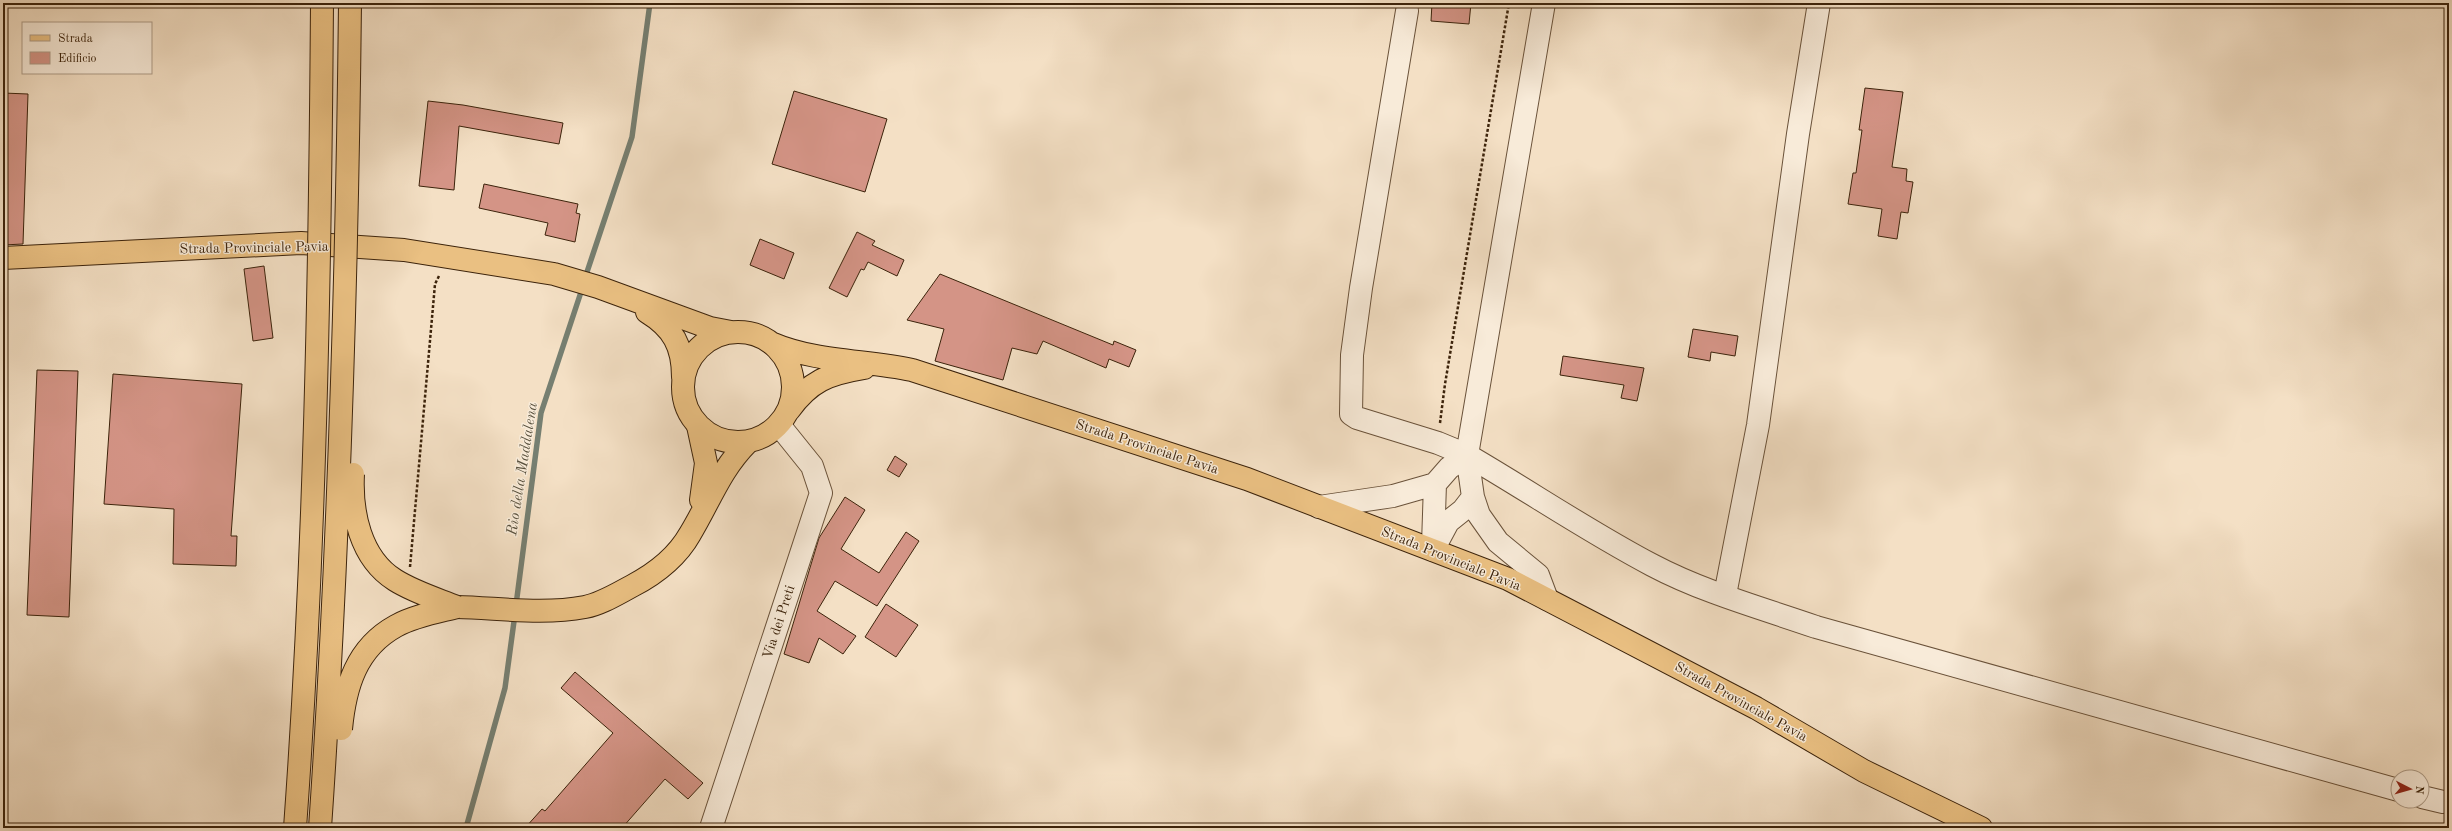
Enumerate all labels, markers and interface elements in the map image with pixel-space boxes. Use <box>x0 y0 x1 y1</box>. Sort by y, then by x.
legend <box>22 22 152 74</box>
text: Strada <box>58 33 93 45</box>
text: Edificio <box>58 53 97 65</box>
street label: Strada Provinciale Pavia <box>179 240 329 256</box>
water label: Rio della Maddalena <box>505 401 541 538</box>
street label: Strada Provinciale Pavia <box>1074 417 1220 477</box>
street label: Strada Provinciale Pavia <box>1379 525 1523 593</box>
street label: Via dei Preti <box>761 583 798 661</box>
street label: Strada Provinciale Pavia <box>1672 660 1810 744</box>
north arrow <box>2390 769 2430 809</box>
text: N <box>2412 785 2424 795</box>

